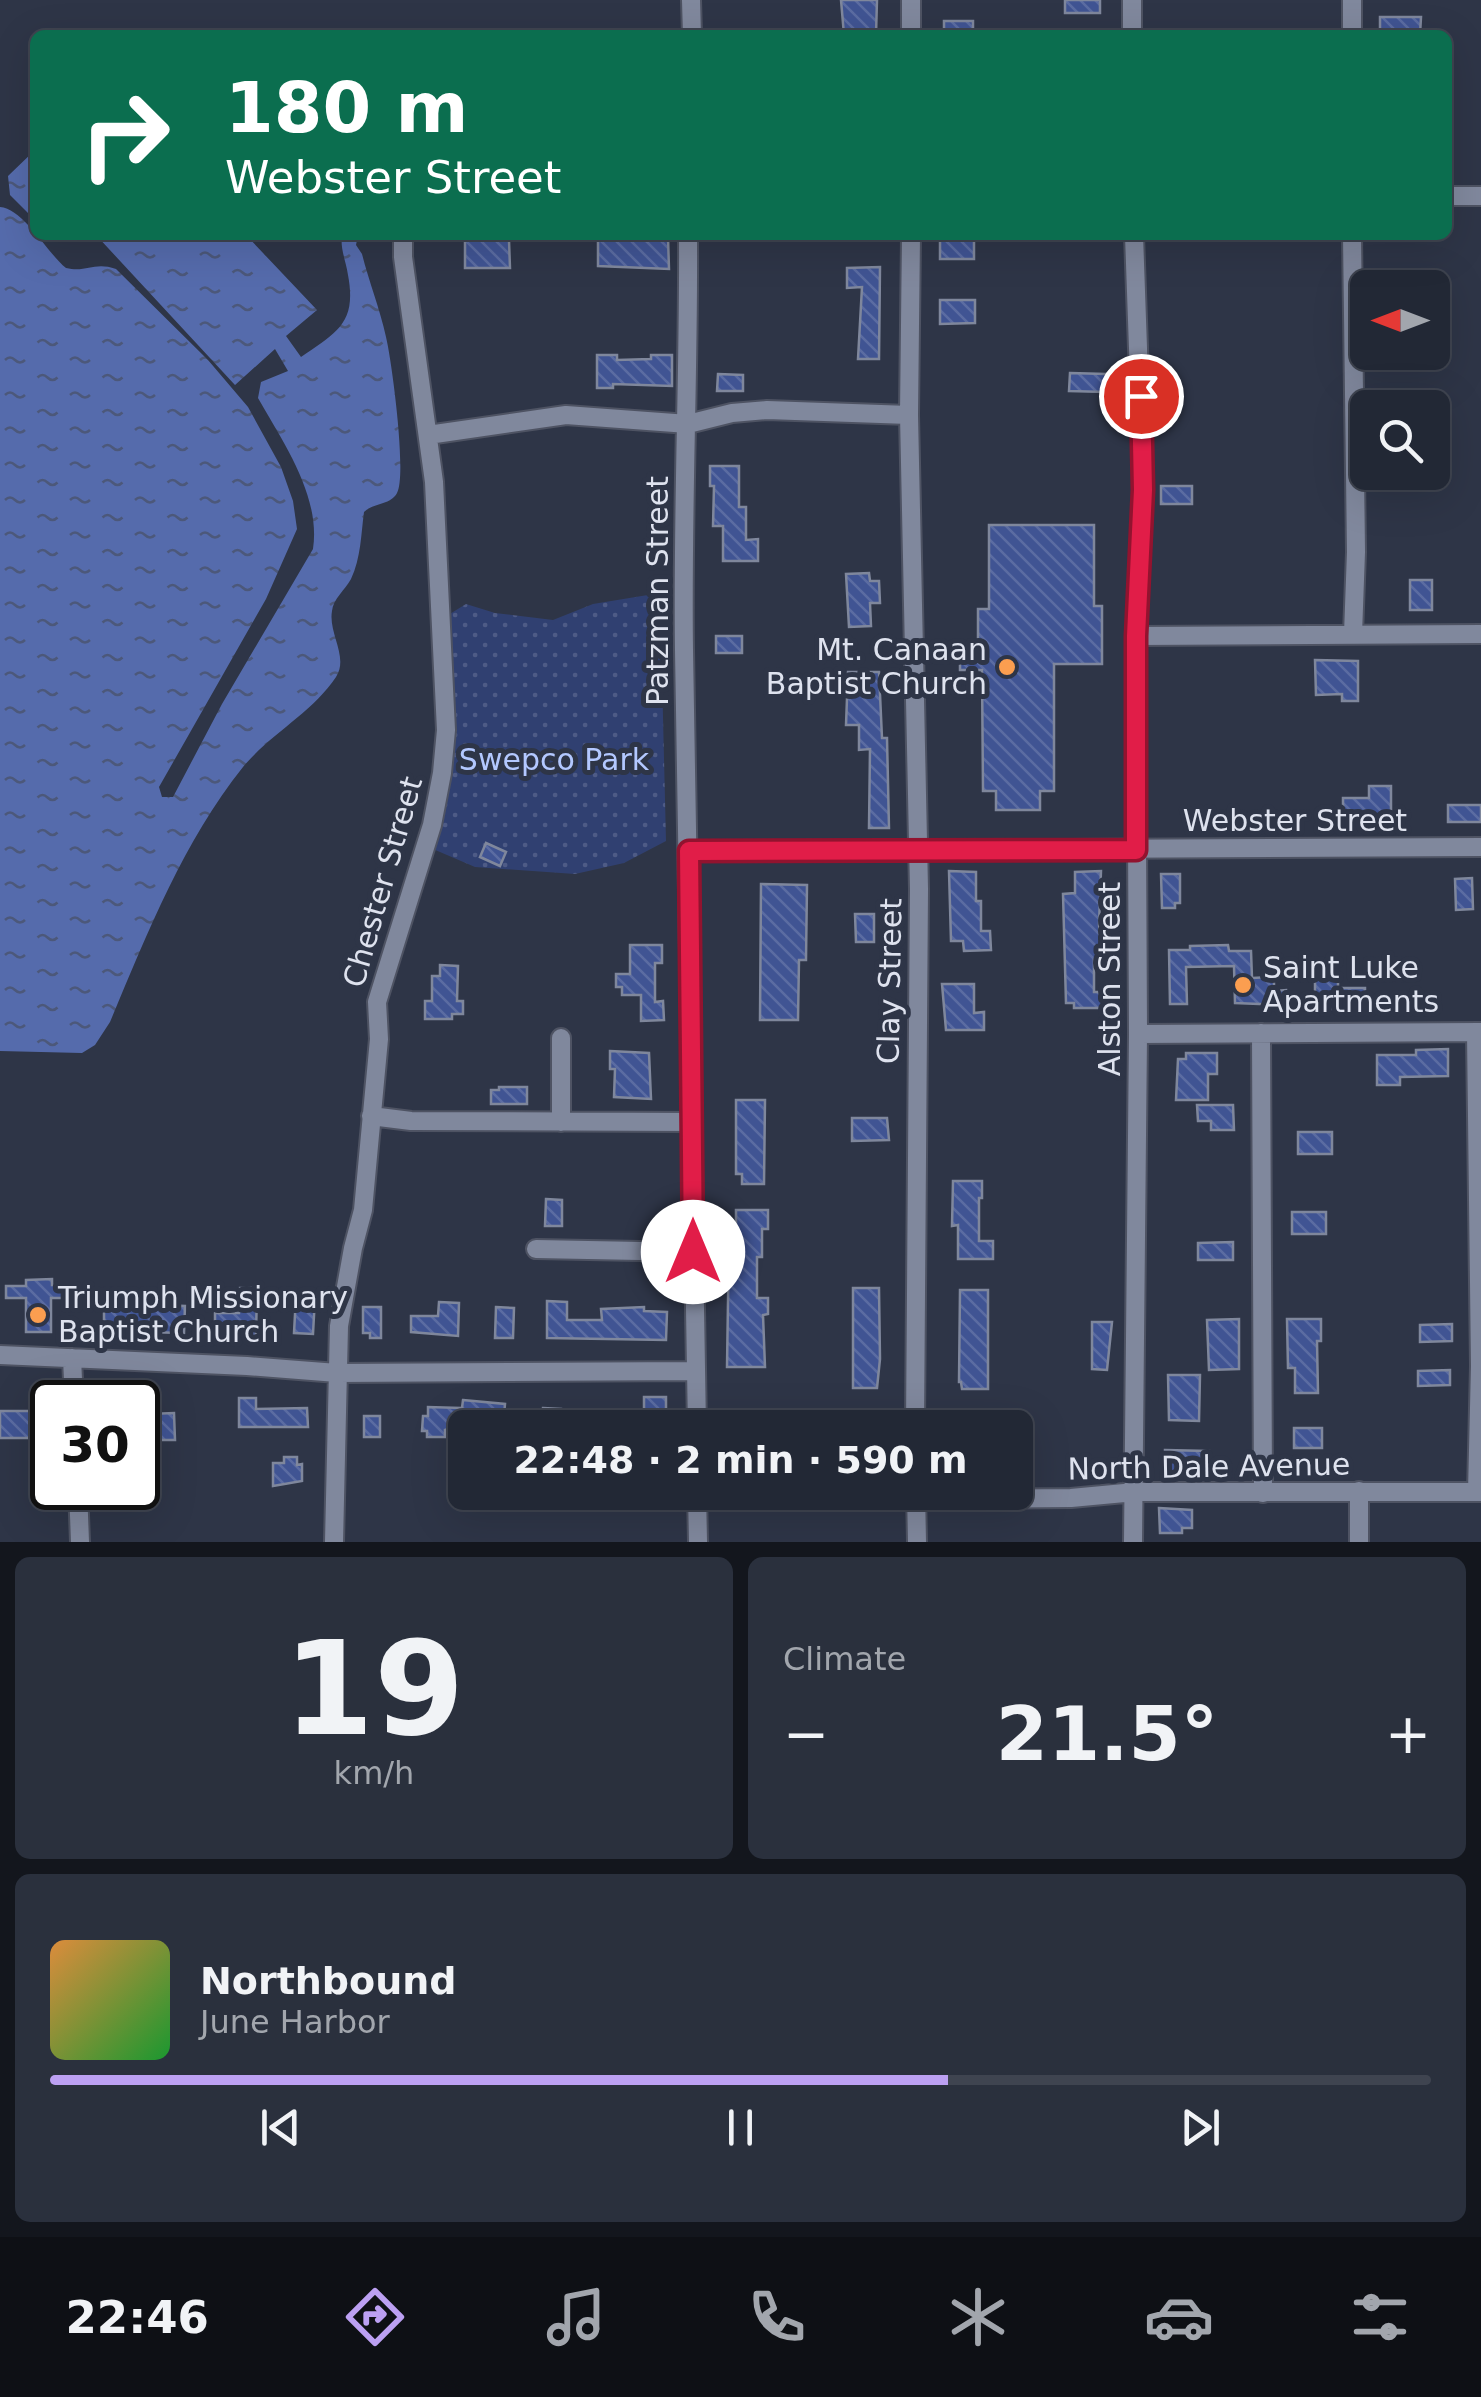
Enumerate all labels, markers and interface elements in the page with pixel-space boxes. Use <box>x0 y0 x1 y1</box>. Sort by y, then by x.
text: 180 m <box>225 67 468 149</box>
icon: right <box>60 70 190 200</box>
text: Webster Street <box>225 151 561 204</box>
north arrow <box>1350 270 1450 370</box>
map controls <box>1350 270 1450 490</box>
pin <box>1099 354 1184 439</box>
icon: arrive <box>1114 369 1169 424</box>
button: search <box>1350 390 1450 490</box>
street label: Patzman Street <box>640 476 675 706</box>
place label: Mt. Canaan Baptist Church <box>766 632 987 701</box>
marker: Mt. Canaan Baptist Church <box>996 656 1018 678</box>
park label: Swepco Park <box>459 742 650 777</box>
street label: Chester Street <box>336 772 429 991</box>
street label: Webster Street <box>1183 803 1407 838</box>
street label: Alston Street <box>1092 882 1127 1076</box>
street label: Clay Street <box>871 897 908 1064</box>
place label: Saint Luke Apartments <box>1263 950 1439 1019</box>
marker: Saint Luke Apartments <box>1232 974 1254 996</box>
position arrow <box>641 1200 745 1304</box>
place label: Triumph Missionary Baptist Church <box>57 1280 348 1349</box>
marker: Triumph Missionary Baptist Church <box>27 1304 49 1326</box>
speed limit sign: 30 <box>30 1380 160 1510</box>
text: 22:48 · 2 min · 590 m <box>513 1438 968 1482</box>
street label: North Dale Avenue <box>1067 1447 1351 1486</box>
text: 19 <box>284 1613 464 1765</box>
text: Climate <box>783 1640 906 1678</box>
text: 21.5° <box>996 1690 1218 1778</box>
text: − <box>783 1702 829 1766</box>
text: + <box>1385 1702 1431 1766</box>
text: km/h <box>334 1754 414 1792</box>
text: Northbound <box>200 1959 456 2003</box>
text: June Harbor <box>200 2003 390 2041</box>
icon: previous <box>253 2100 308 2155</box>
icon: pause <box>713 2100 768 2155</box>
icon: next <box>1173 2100 1228 2155</box>
icon: directions <box>340 2282 410 2352</box>
icon: music <box>541 2282 611 2352</box>
icon: phone <box>742 2282 812 2352</box>
icon: climate <box>943 2282 1013 2352</box>
icon: car <box>1144 2282 1214 2352</box>
icon: filters <box>1345 2282 1415 2352</box>
text: 22:46 <box>66 2291 209 2344</box>

